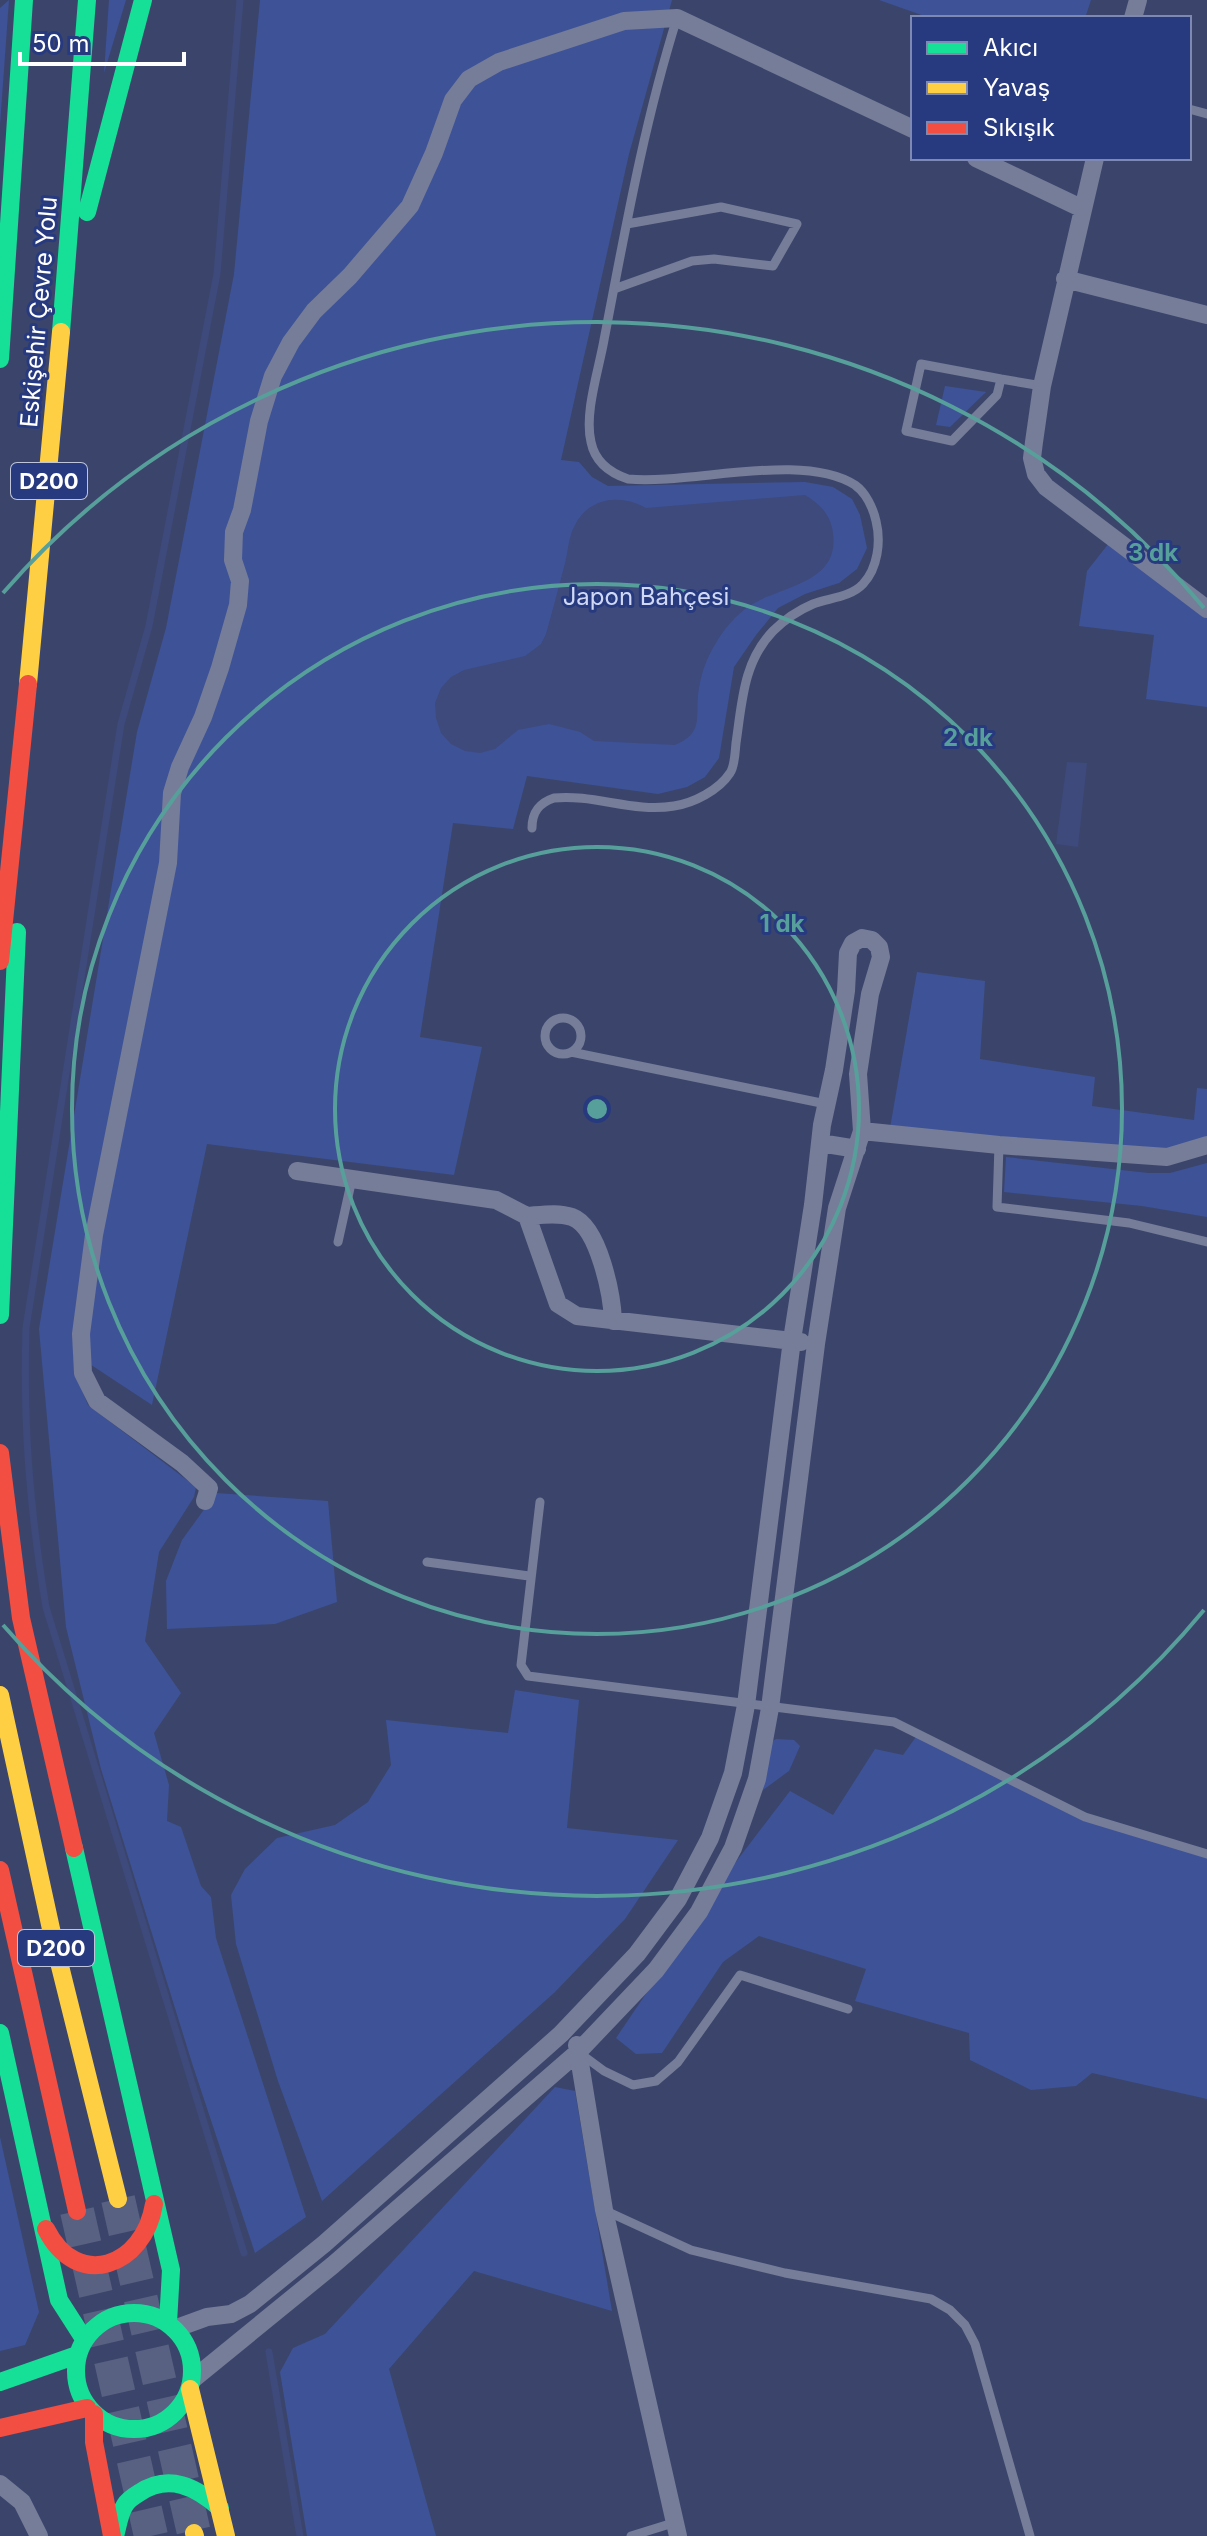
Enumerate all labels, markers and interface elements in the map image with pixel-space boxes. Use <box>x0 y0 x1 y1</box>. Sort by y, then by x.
scale bar <box>20 16 184 66</box>
legend <box>911 16 1191 160</box>
text: 50 m <box>32 29 90 58</box>
text: Akıcı <box>983 33 1038 62</box>
text: Yavaş <box>983 73 1050 102</box>
text: Sıkışık <box>983 113 1055 142</box>
street label: Eskişehir Çevre Yolu <box>14 195 63 428</box>
road number: D200 <box>11 463 87 499</box>
text: 3 dk <box>1128 538 1178 567</box>
park label: Japon Bahçesi <box>563 582 729 611</box>
text: 2 dk <box>943 723 993 752</box>
text: 1 dk <box>759 909 805 938</box>
centre of rings <box>583 1095 611 1123</box>
road number: D200 <box>18 1930 94 1966</box>

